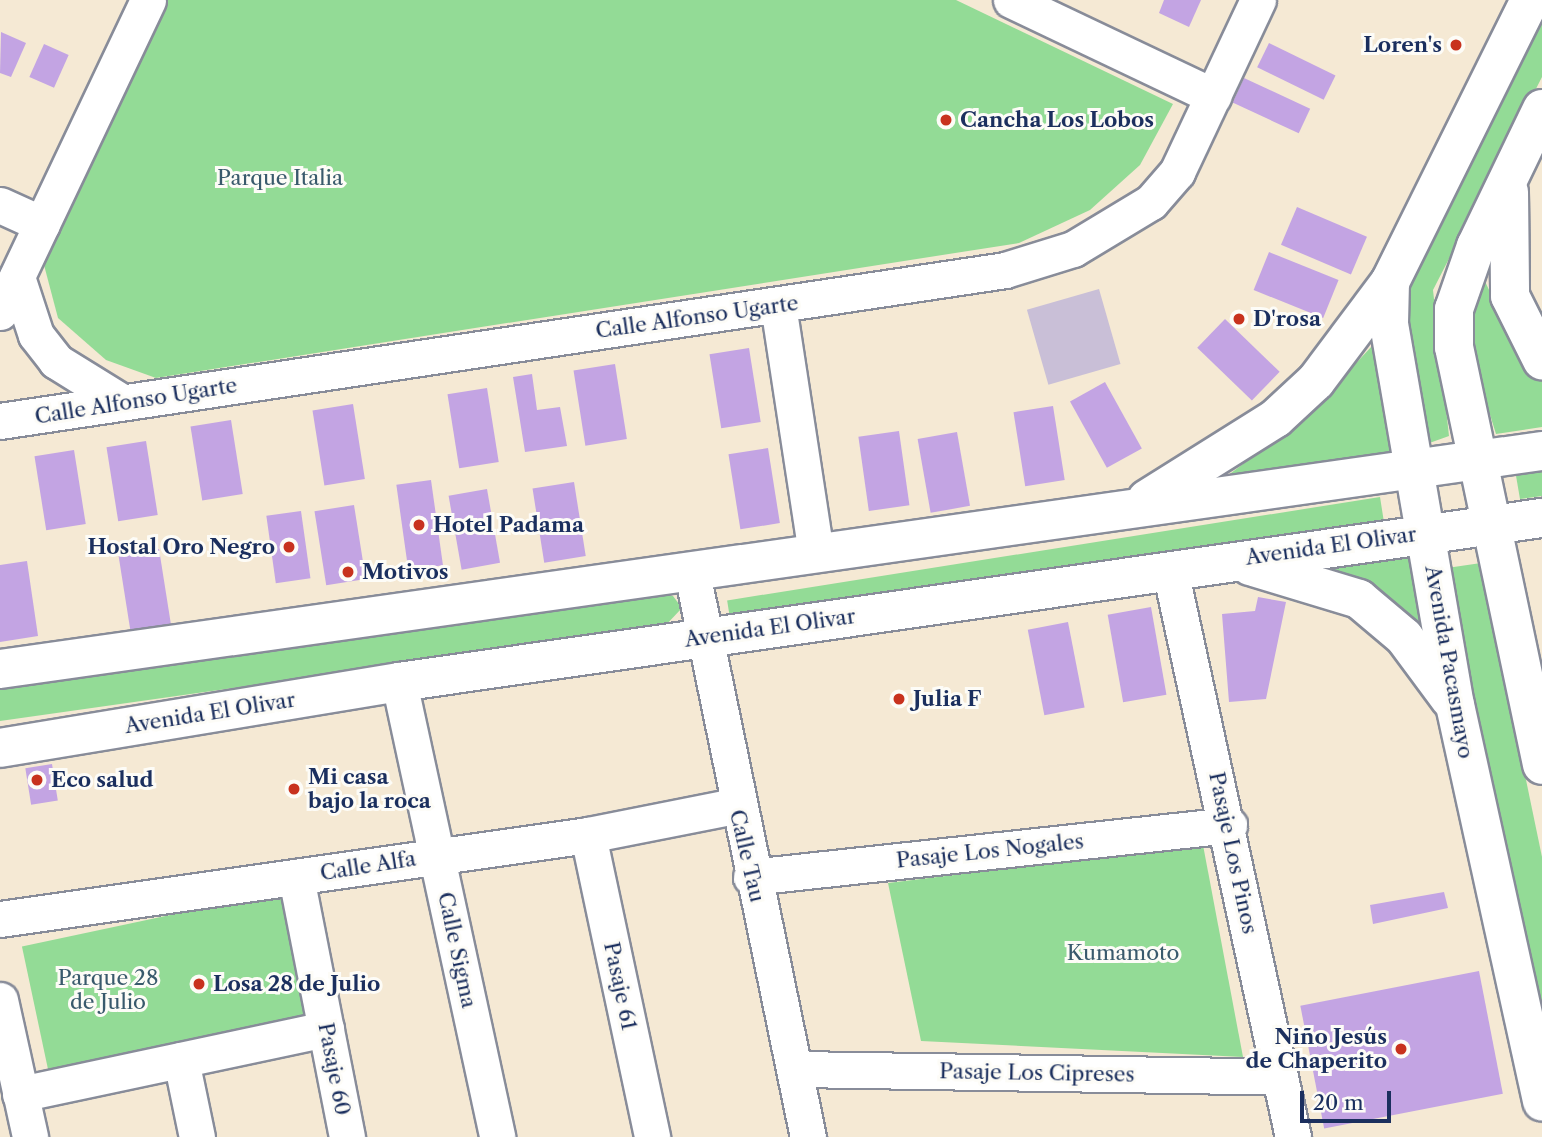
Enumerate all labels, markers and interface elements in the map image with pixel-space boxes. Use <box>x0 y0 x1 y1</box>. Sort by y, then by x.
place label: Loren's <box>1363 32 1442 58</box>
marker: Loren's <box>1448 37 1464 53</box>
place label: Cancha Los Lobos <box>960 107 1154 133</box>
marker: Cancha Los Lobos <box>938 112 954 128</box>
park label: Parque Italia <box>217 165 343 191</box>
street label: Calle Alfonso Ugarte <box>594 290 800 344</box>
place label: D'rosa <box>1253 306 1321 332</box>
marker: D'rosa <box>1231 311 1247 327</box>
street label: Calle Alfonso Ugarte <box>33 372 239 430</box>
place label: Hotel Padama <box>433 512 584 538</box>
marker: Hotel Padama <box>411 517 427 533</box>
street label: Avenida El Olivar <box>1244 522 1418 570</box>
place label: Hostal Oro Negro <box>88 534 275 560</box>
marker: Hostal Oro Negro <box>281 539 297 555</box>
place label: Motivos <box>362 559 448 585</box>
street label: Avenida Pacasmayo <box>1420 563 1478 761</box>
marker: Motivos <box>340 564 356 580</box>
street label: Avenida El Olivar <box>683 604 857 652</box>
place label: Julia F <box>913 686 982 712</box>
street label: Avenida El Olivar <box>123 687 297 739</box>
marker: Julia F <box>891 691 907 707</box>
place label: Mi casa bajo la roca <box>308 764 431 814</box>
place label: Eco salud <box>51 767 154 793</box>
street label: Pasaje Los Pinos <box>1204 770 1262 936</box>
marker: Eco salud <box>29 772 45 788</box>
marker: Mi casa bajo la roca <box>286 781 302 797</box>
street label: Calle Tau <box>724 807 770 905</box>
street label: Pasaje Los Nogales <box>895 829 1085 873</box>
street label: Calle Alfa <box>318 846 418 886</box>
street label: Calle Sigma <box>432 890 482 1010</box>
street label: Pasaje 61 <box>598 940 642 1032</box>
park label: Kumamoto <box>1067 940 1179 966</box>
park label: Parque 28 de Julio <box>58 965 158 1015</box>
place label: Losa 28 de Julio <box>213 971 381 997</box>
marker: Losa 28 de Julio <box>191 976 207 992</box>
street label: Pasaje 60 <box>313 1021 355 1117</box>
place label: Niño Jesús de Chaperito <box>1246 1024 1387 1074</box>
marker: Niño Jesús de Chaperito <box>1393 1041 1409 1057</box>
street label: Pasaje Los Cipreses <box>939 1059 1135 1087</box>
scale bar <box>1304 1078 1395 1122</box>
text: 20 m <box>1313 1090 1364 1115</box>

